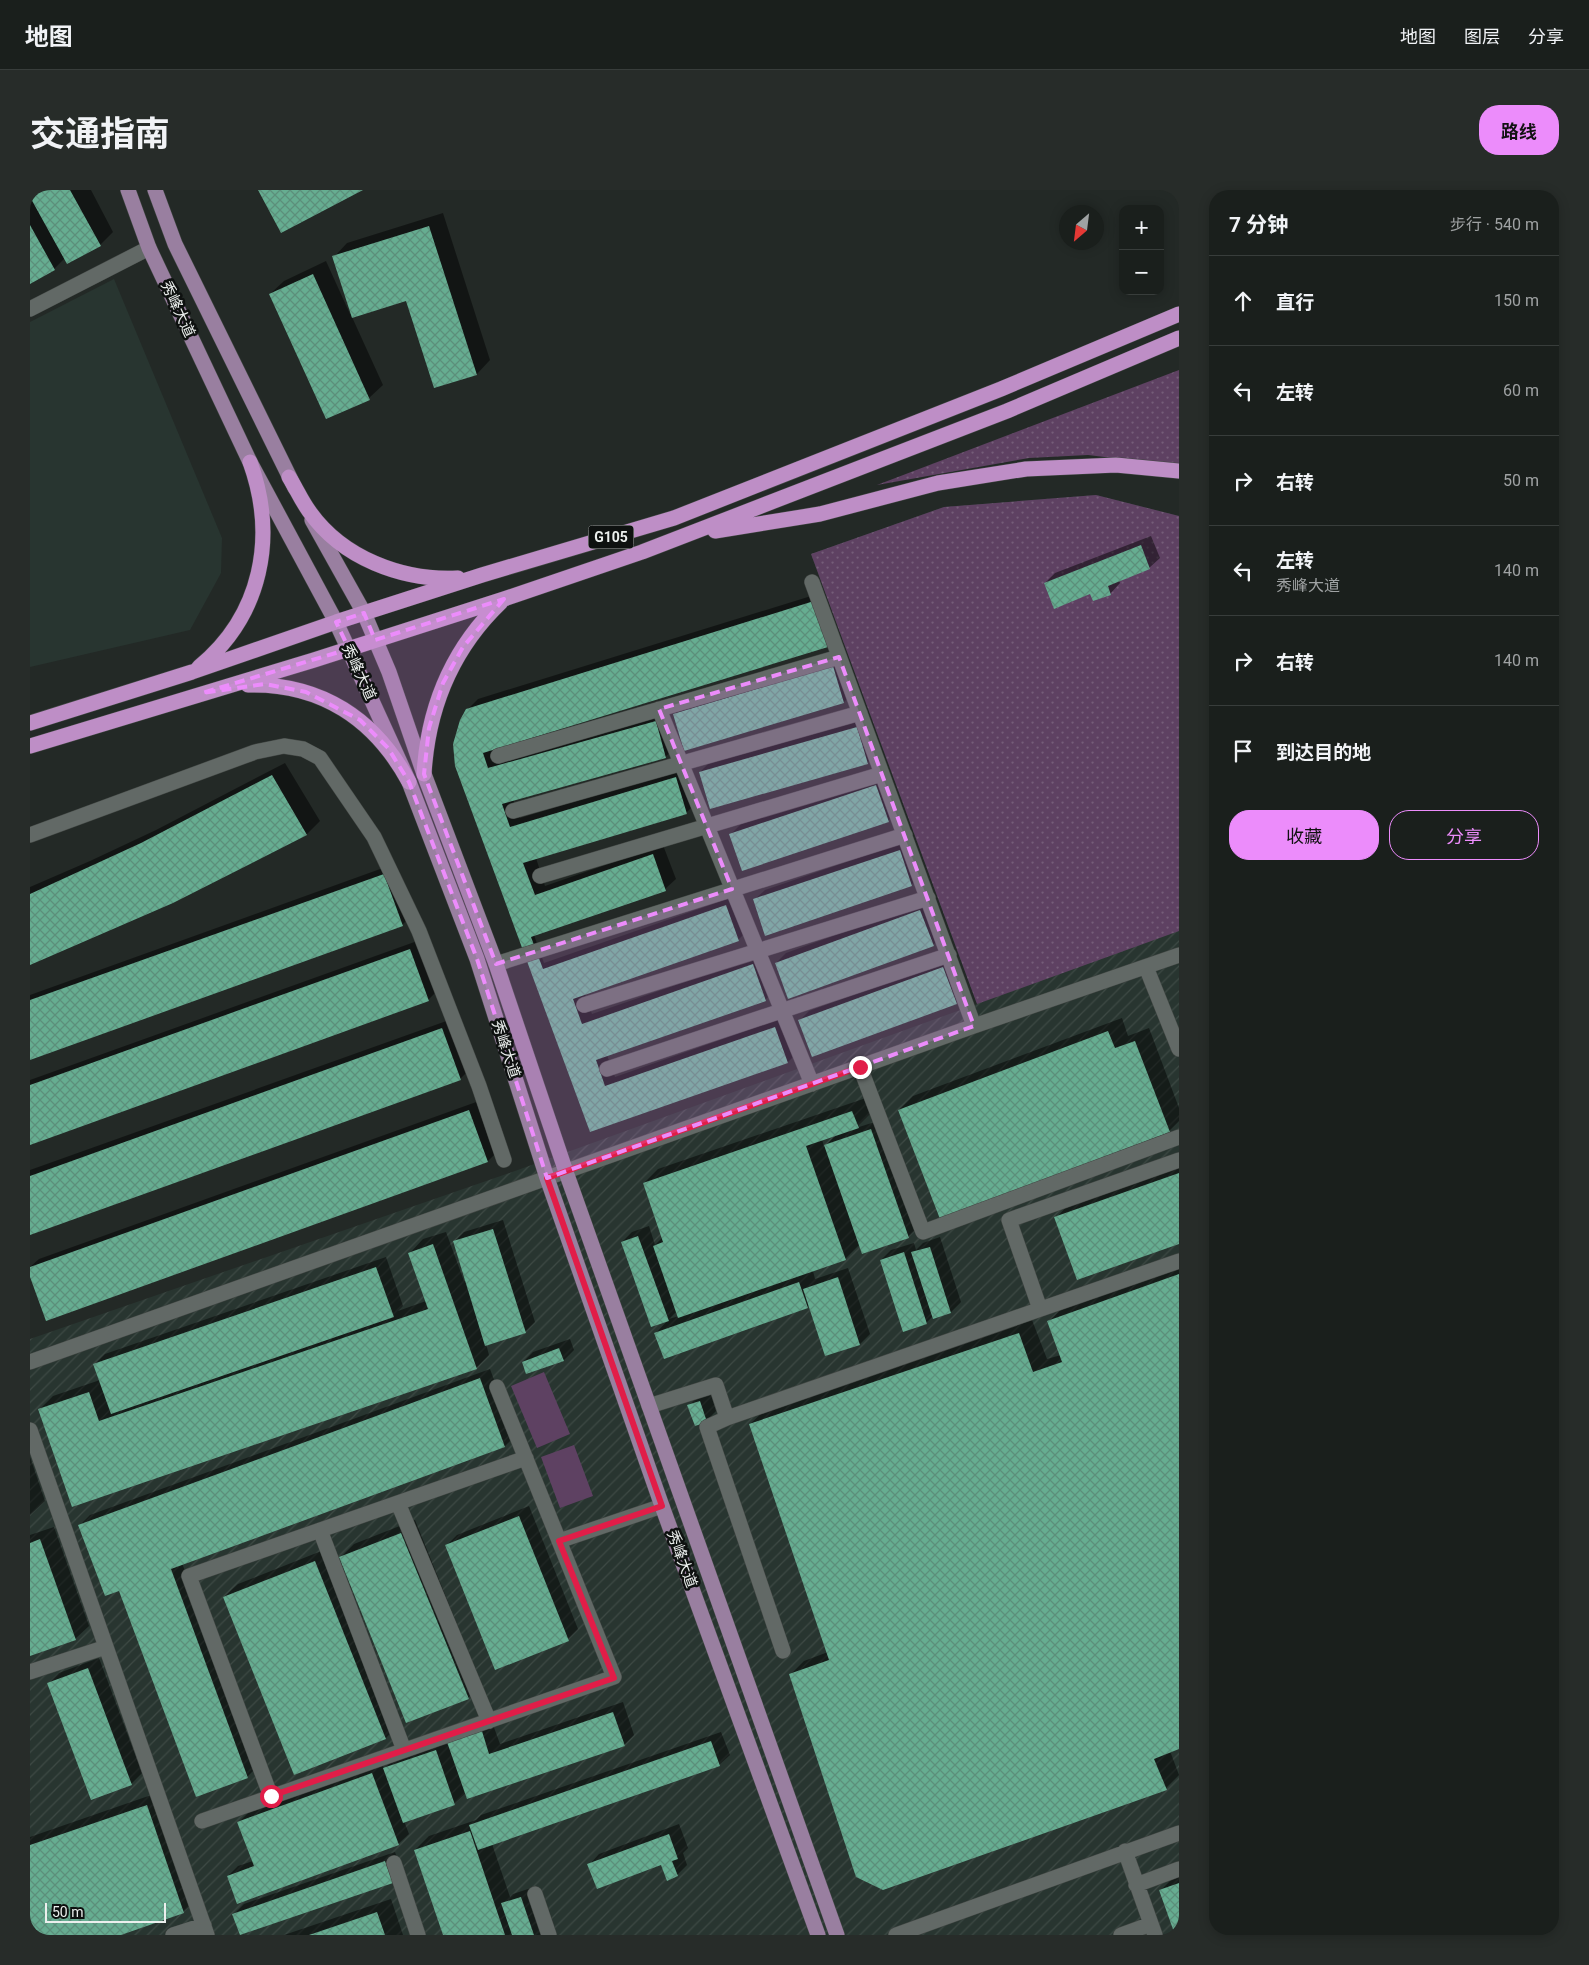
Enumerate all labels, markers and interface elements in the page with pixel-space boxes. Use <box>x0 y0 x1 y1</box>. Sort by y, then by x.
text: 地图 <box>25 23 73 51</box>
text: 地图 <box>1400 26 1436 47</box>
text: 图层 <box>1464 26 1500 47</box>
text: 分享 <box>1528 26 1564 47</box>
button: 路线 <box>1479 105 1559 155</box>
text: 交通指南 <box>30 114 170 155</box>
north arrow <box>1059 205 1104 250</box>
map controls <box>1119 205 1164 295</box>
button: + <box>1119 205 1164 250</box>
text: 7 分钟 <box>1229 213 1288 237</box>
text: 步行 · 540 m <box>1450 215 1539 234</box>
button: − <box>1119 250 1164 295</box>
street label: 秀峰大道 <box>157 278 199 340</box>
icon: ahead <box>1229 287 1257 315</box>
text: 直行 <box>1276 291 1314 314</box>
text: 150 m <box>1494 291 1539 310</box>
icon: left <box>1229 377 1257 405</box>
text: 左转 <box>1276 381 1314 404</box>
text: 60 m <box>1503 381 1539 400</box>
icon: right <box>1229 467 1257 495</box>
text: 右转 <box>1276 471 1314 494</box>
text: 50 m <box>1503 471 1539 490</box>
road number: G105 <box>588 526 634 548</box>
text: 左转 <box>1276 549 1314 572</box>
icon: left <box>1229 557 1257 585</box>
text: 140 m <box>1494 561 1539 580</box>
text: 秀峰大道 <box>1276 576 1340 595</box>
street label: 秀峰大道 <box>338 641 380 703</box>
icon: right <box>1229 647 1257 675</box>
text: 右转 <box>1276 651 1314 674</box>
text: 140 m <box>1494 651 1539 670</box>
icon: arrive <box>1229 737 1257 765</box>
text: 到达目的地 <box>1276 741 1371 764</box>
button: 收藏 <box>1229 810 1379 860</box>
button: 分享 <box>1389 810 1539 860</box>
street label: 秀峰大道 <box>488 1018 524 1080</box>
route end <box>849 1056 872 1079</box>
street label: 秀峰大道 <box>663 1528 701 1590</box>
route start <box>260 1785 283 1808</box>
scale bar <box>45 1900 166 1923</box>
text: 50 m <box>52 1904 84 1920</box>

